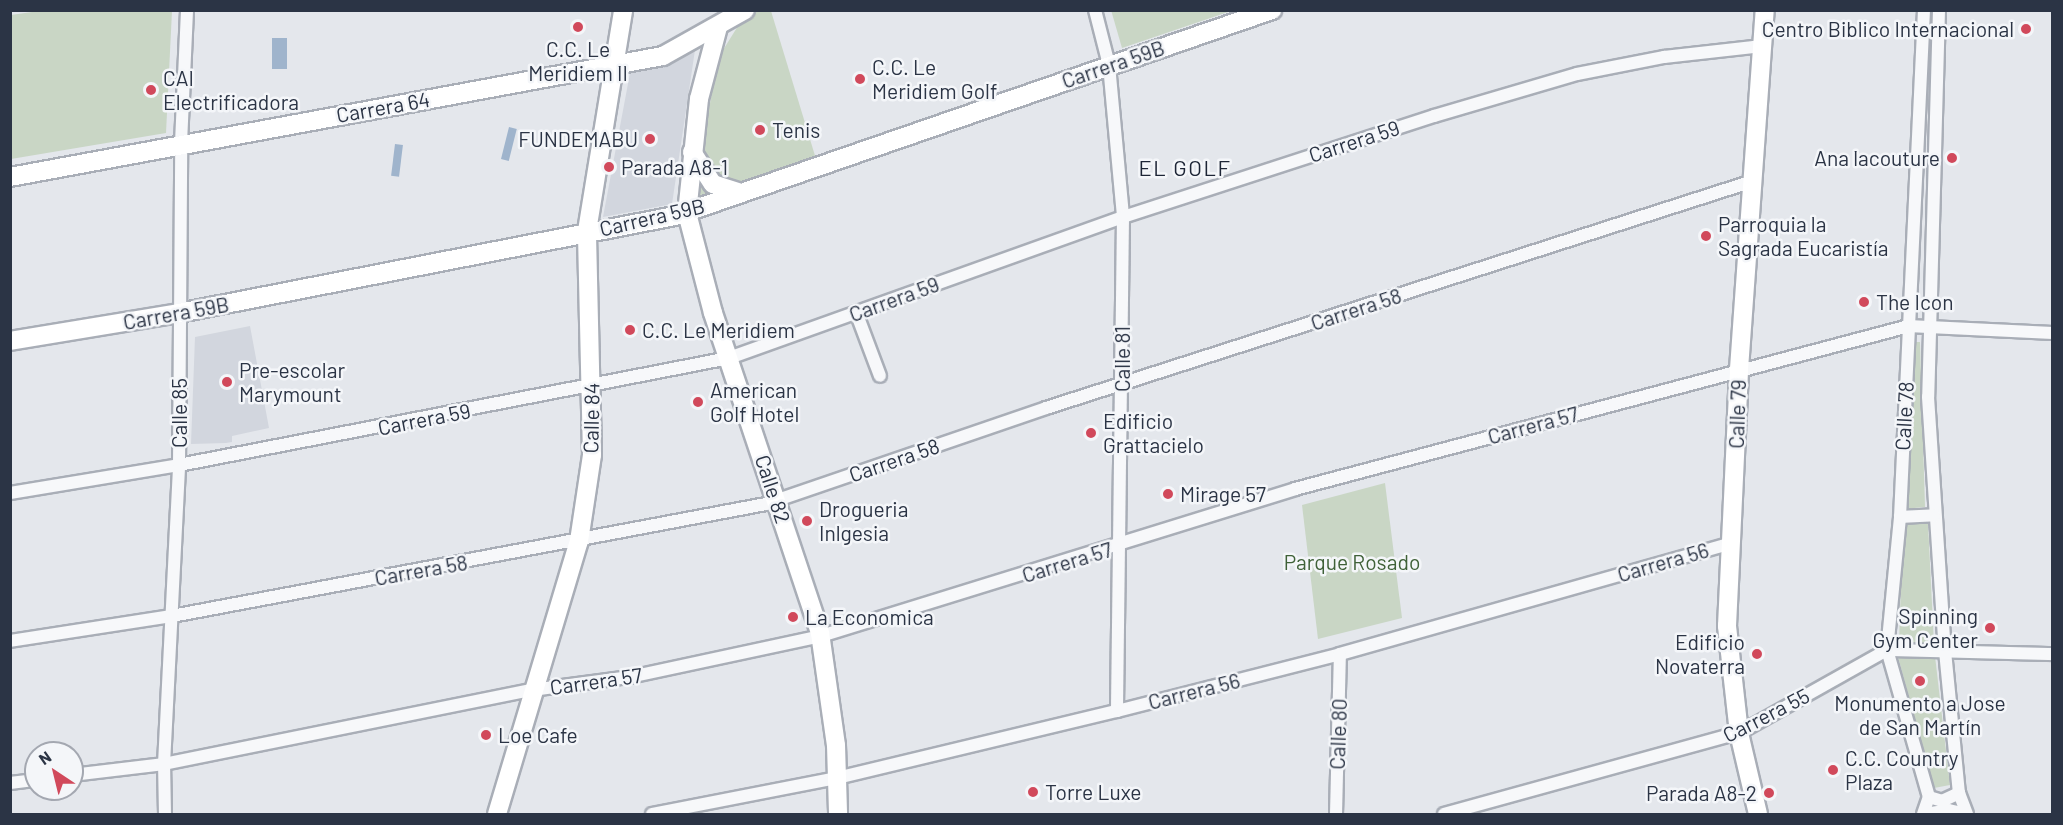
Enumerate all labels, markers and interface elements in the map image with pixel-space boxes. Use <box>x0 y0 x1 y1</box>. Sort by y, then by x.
place label: Centro Biblico Internacional <box>1762 16 2014 42</box>
marker: C.C. Le Meridiem II <box>571 20 585 34</box>
marker: Centro Biblico Internacional <box>2019 22 2033 36</box>
street label: Carrera 59B <box>1058 35 1168 93</box>
place label: C.C. Le Meridiem II <box>528 36 628 86</box>
place label: C.C. Le Meridiem Golf <box>872 54 997 104</box>
place label: CAI Electrificadora <box>163 65 299 115</box>
marker: C.C. Le Meridiem Golf <box>853 72 867 86</box>
marker: CAI Electrificadora <box>144 83 158 97</box>
street label: Carrera 64 <box>334 86 432 128</box>
street label: Carrera 59 <box>1305 114 1403 168</box>
place label: Tenis <box>772 117 820 143</box>
marker: Tenis <box>753 123 767 137</box>
place label: FUNDEMABU <box>518 126 638 152</box>
marker: FUNDEMABU <box>643 132 657 146</box>
place label: Ana lacouture <box>1814 145 1940 171</box>
marker: Ana lacouture <box>1945 151 1959 165</box>
place label: Parada A8-1 <box>621 154 728 180</box>
district label: EL GOLF <box>1139 155 1231 181</box>
marker: Parada A8-1 <box>602 160 616 174</box>
street label: Carrera 59B <box>597 193 707 241</box>
place label: Parroquia la Sagrada Eucaristía <box>1718 211 1888 261</box>
marker: Parroquia la Sagrada Eucaristía <box>1699 229 1713 243</box>
street label: Carrera 59 <box>846 271 942 327</box>
street label: Carrera 58 <box>1307 282 1405 336</box>
place label: The Icon <box>1876 289 1954 315</box>
street label: Carrera 59B <box>121 291 231 335</box>
marker: The Icon <box>1857 295 1871 309</box>
place label: C.C. Le Meridiem <box>642 317 795 343</box>
marker: C.C. Le Meridiem <box>623 323 637 337</box>
street label: Calle 81 <box>1109 326 1135 392</box>
place label: Pre-escolar Marymount <box>239 357 345 407</box>
marker: Pre-escolar Marymount <box>220 375 234 389</box>
place label: American Golf Hotel <box>710 377 799 427</box>
street label: Calle 85 <box>166 378 192 448</box>
street label: Calle 79 <box>1723 379 1751 449</box>
street label: Calle 78 <box>1890 381 1918 451</box>
street label: Calle 84 <box>578 382 604 454</box>
marker: American Golf Hotel <box>691 395 705 409</box>
street label: Carrera 59 <box>375 398 473 440</box>
street label: Carrera 57 <box>1485 401 1581 449</box>
place label: Edificio Grattacielo <box>1103 408 1204 458</box>
marker: Edificio Grattacielo <box>1084 426 1098 440</box>
street label: Carrera 58 <box>845 433 943 487</box>
street label: Calle 82 <box>750 452 796 526</box>
place label: Mirage 57 <box>1180 481 1266 507</box>
marker: Mirage 57 <box>1161 487 1175 501</box>
place label: Drogueria Inlgesia <box>819 496 908 546</box>
marker: Drogueria Inlgesia <box>800 514 814 528</box>
street label: Carrera 57 <box>1019 536 1115 588</box>
street label: Carrera 56 <box>1614 537 1712 587</box>
street label: Carrera 58 <box>373 549 469 591</box>
park label: Parque Rosado <box>1284 549 1420 575</box>
place label: Spinning Gym Center <box>1872 603 1978 653</box>
place label: La Economica <box>805 604 934 630</box>
marker: La Economica <box>786 610 800 624</box>
marker: Spinning Gym Center <box>1983 621 1997 635</box>
place label: Edificio Novaterra <box>1655 629 1745 679</box>
marker: Edificio Novaterra <box>1750 647 1764 661</box>
street label: Carrera 57 <box>548 662 644 700</box>
street label: Carrera 56 <box>1145 667 1243 715</box>
marker: Monumento a Jose de San Martín <box>1913 674 1927 688</box>
street label: Carrera 55 <box>1718 682 1814 748</box>
place label: Monumento a Jose de San Martín <box>1834 690 2006 740</box>
street label: Calle 80 <box>1324 698 1352 770</box>
place label: Loe Cafe <box>498 722 578 748</box>
marker: Loe Cafe <box>479 728 493 742</box>
north arrow <box>24 741 84 801</box>
place label: C.C. Country Plaza <box>1845 745 1958 795</box>
text: N <box>35 747 54 768</box>
marker: C.C. Country Plaza <box>1826 763 1840 777</box>
place label: Torre Luxe <box>1045 779 1141 805</box>
place label: Parada A8-2 <box>1646 780 1757 806</box>
marker: Torre Luxe <box>1026 785 1040 799</box>
marker: Parada A8-2 <box>1762 786 1776 800</box>

